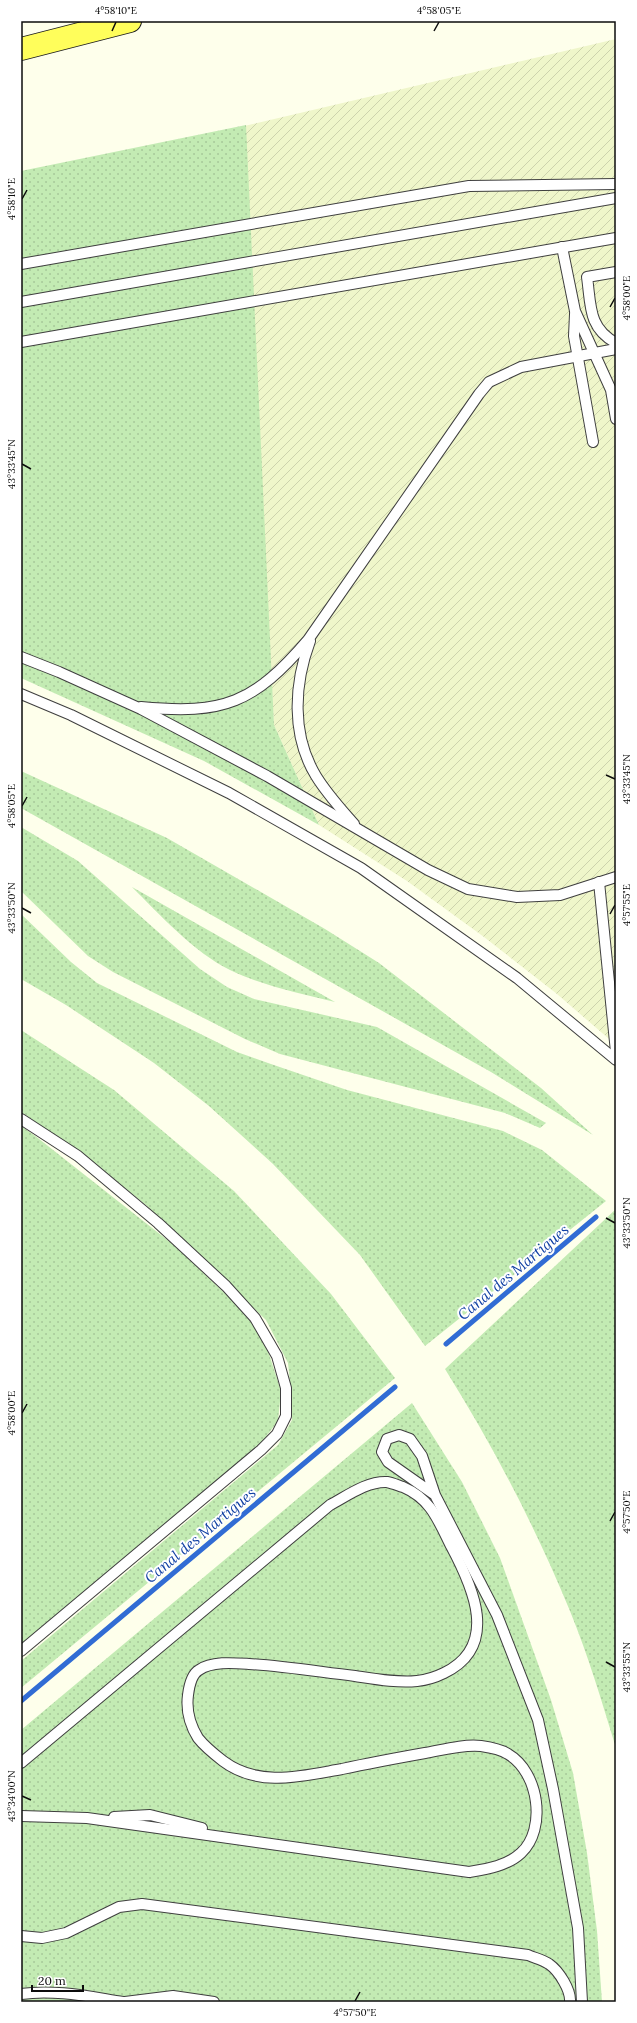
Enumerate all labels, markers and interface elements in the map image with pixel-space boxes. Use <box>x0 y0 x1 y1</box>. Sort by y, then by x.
text: 4°58'10"E <box>95 4 137 17</box>
text: 4°58'05"E <box>417 4 461 17</box>
text: 4°58'10"E <box>5 178 18 220</box>
text: 4°58'00"E <box>620 276 633 320</box>
text: 43°33'45"N <box>5 439 18 489</box>
text: 43°33'45"N <box>620 754 633 804</box>
text: 4°58'05"E <box>5 784 18 828</box>
text: 43°33'50"N <box>5 882 18 934</box>
text: 4°57'55"E <box>620 884 633 926</box>
text: 43°33'50"N <box>620 1197 633 1249</box>
water label: Canal des Martigues <box>454 1220 572 1324</box>
text: 4°58'00"E <box>5 1391 18 1435</box>
water label: Canal des Martigues <box>141 1483 259 1587</box>
text: 4°57'50"E <box>620 1491 633 1533</box>
text: 43°33'55"N <box>620 1642 633 1692</box>
text: 43°34'00"N <box>5 1770 18 1822</box>
scale bar <box>32 1967 83 1993</box>
text: 20 m <box>38 1973 66 1988</box>
text: 4°57'50"E <box>334 2006 376 2019</box>

